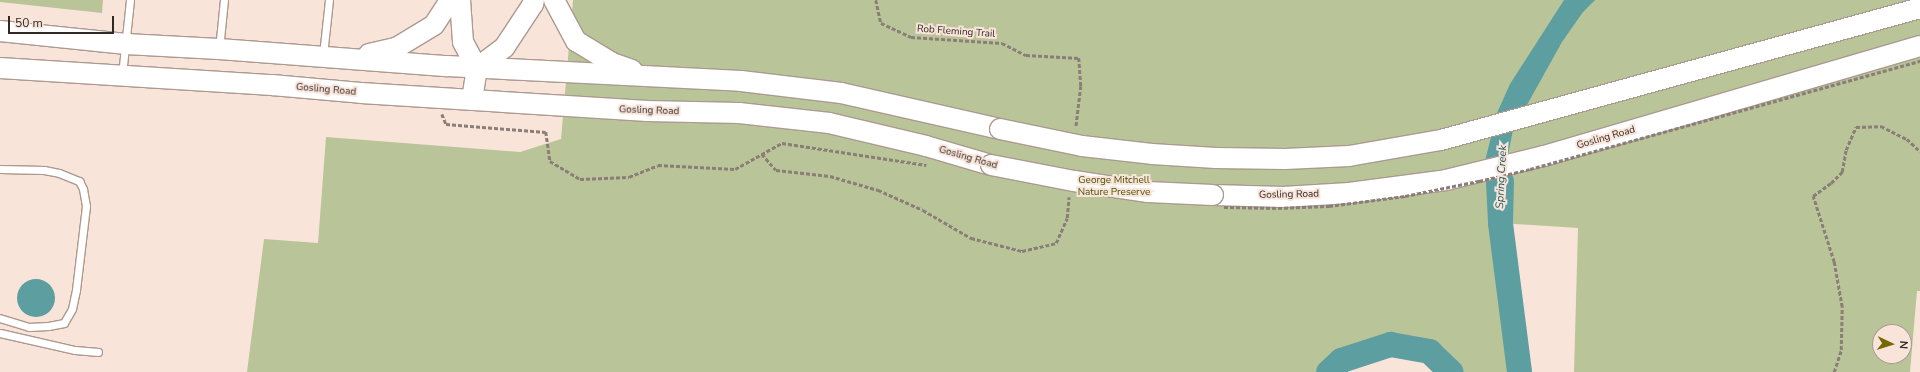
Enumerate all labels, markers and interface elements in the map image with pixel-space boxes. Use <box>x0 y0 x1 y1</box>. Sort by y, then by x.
scale bar <box>10 8 116 34</box>
text: 50 m <box>15 15 43 31</box>
street label: Rob Fleming Trail <box>916 23 996 41</box>
street label: Gosling Road <box>295 81 357 99</box>
street label: Gosling Road <box>619 104 679 118</box>
street label: Gosling Road <box>1575 124 1637 152</box>
street label: Gosling Road <box>937 144 999 172</box>
water label: Spring Creek <box>1494 145 1510 209</box>
park label: George Mitchell Nature Preserve <box>1078 174 1150 198</box>
street label: Gosling Road <box>1259 188 1319 202</box>
north arrow <box>1872 324 1912 364</box>
text: N <box>1896 340 1911 349</box>

